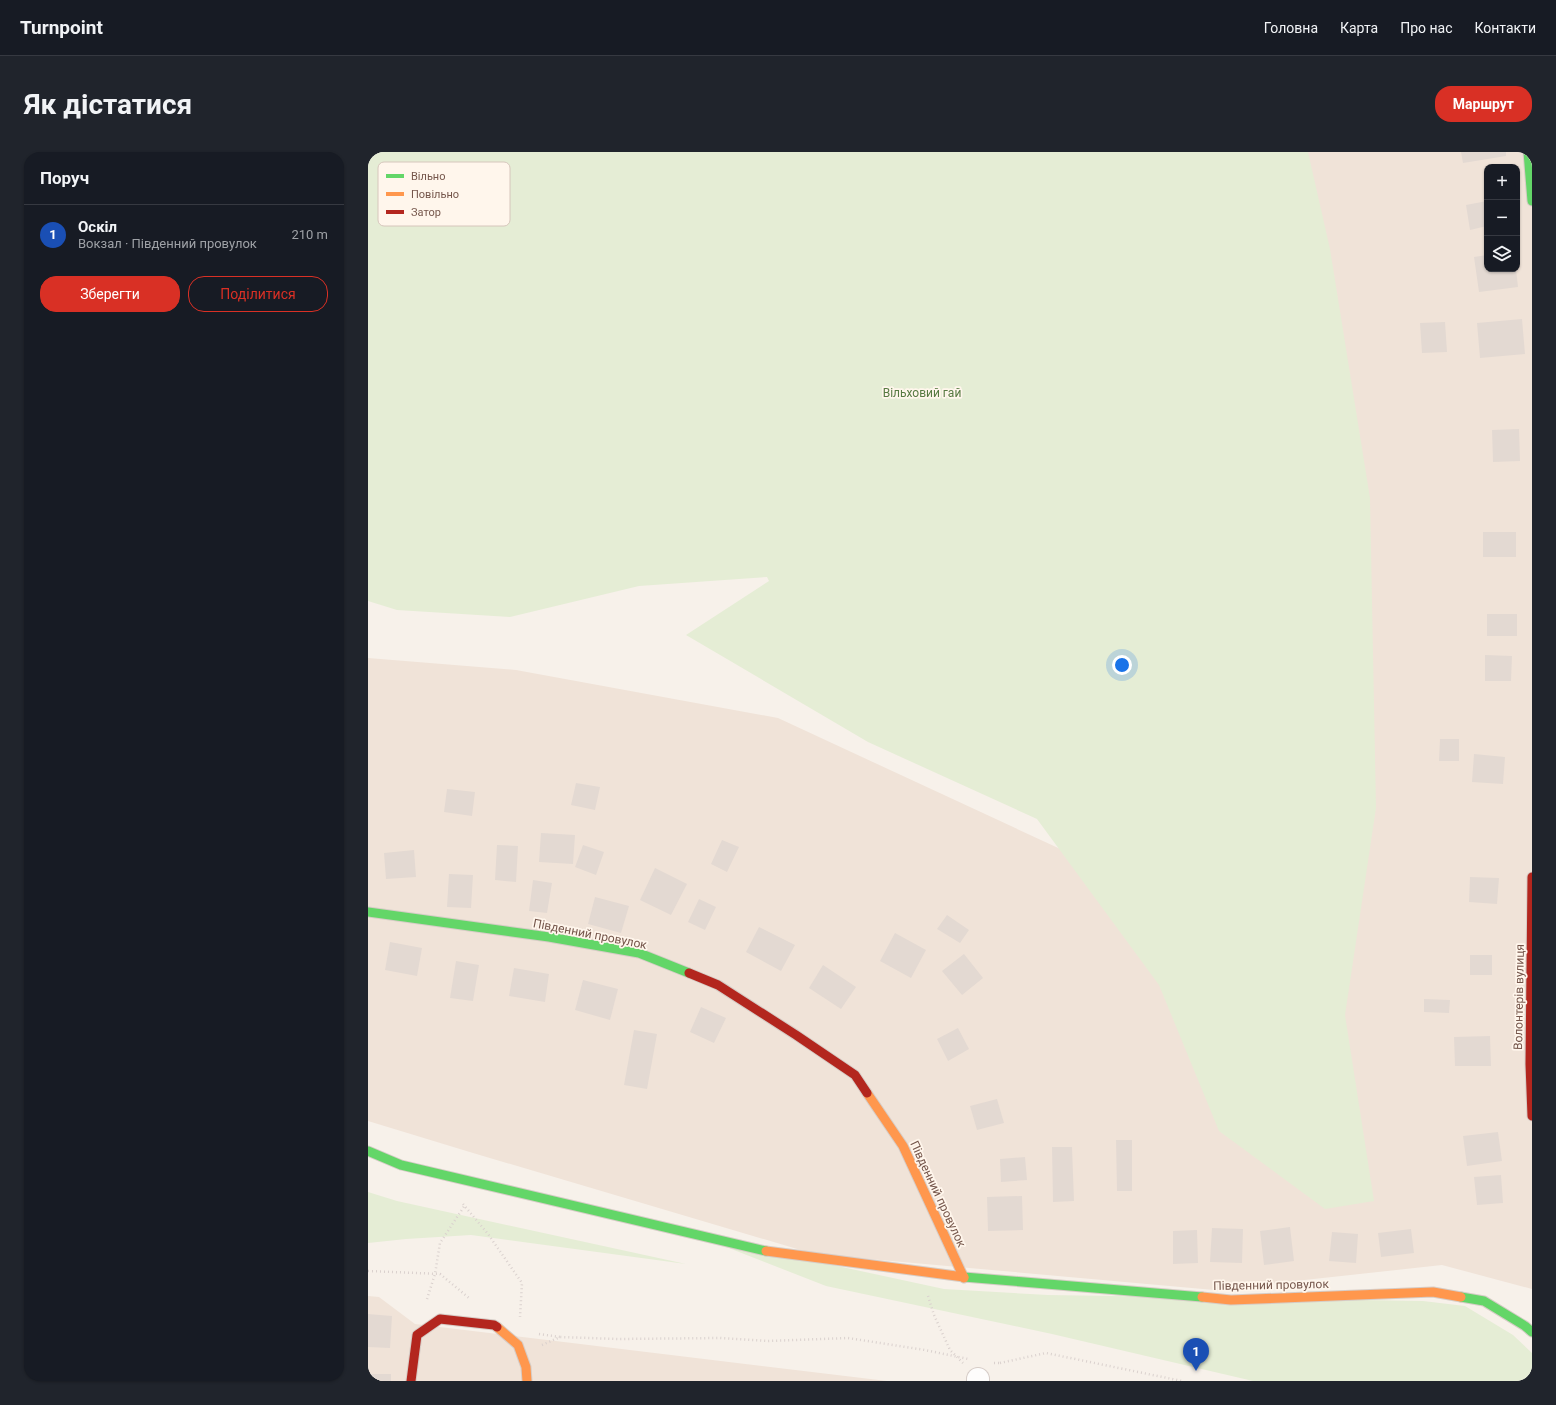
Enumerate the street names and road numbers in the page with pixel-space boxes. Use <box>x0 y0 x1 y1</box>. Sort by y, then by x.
street label: Південний провулок <box>532 916 649 952</box>
street label: Волонтерів вулиця <box>1511 944 1527 1050</box>
street label: Південний провулок <box>907 1139 969 1250</box>
street label: Південний провулок <box>1213 1277 1329 1293</box>

